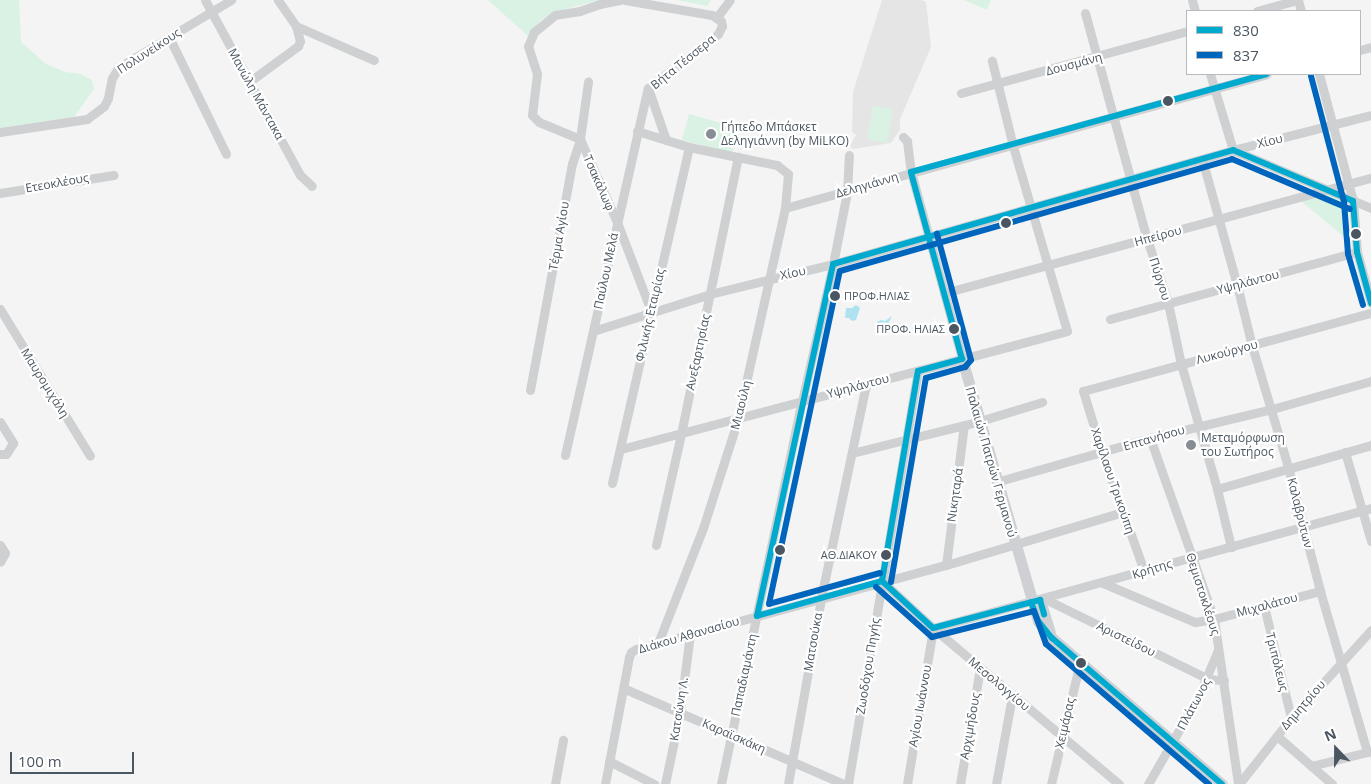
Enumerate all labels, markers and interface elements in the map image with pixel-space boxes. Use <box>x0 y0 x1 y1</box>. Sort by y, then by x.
legend <box>1186 10 1361 75</box>
text: 830 <box>1233 20 1259 40</box>
street label: Πολυνείκους <box>115 25 183 77</box>
street label: Βήτα Τέσσερα <box>648 32 718 92</box>
text: 837 <box>1233 45 1259 65</box>
street label: Μανώλη Μάντακα <box>225 46 287 142</box>
street label: Δουσμάνη <box>1044 50 1104 78</box>
unlabelled marker <box>1163 96 1173 106</box>
place label: Γήπεδο Μπάσκετ Δεληγιάννη (by MiLKO) <box>721 120 849 148</box>
marker: Γήπεδο Μπάσκετ Δεληγιάννη (by MiLKO) <box>705 128 717 140</box>
street label: Χίου <box>1256 131 1284 151</box>
street label: Τσακάλωφ <box>580 153 618 213</box>
street label: Δεληγιάννη <box>834 169 900 201</box>
street label: Ετεοκλέους <box>24 170 90 196</box>
street label: Τέρμα Αγίου <box>546 200 572 272</box>
unlabelled marker <box>1001 218 1011 228</box>
street label: Ηπείρου <box>1133 223 1183 249</box>
unlabelled marker <box>1351 229 1361 239</box>
street label: Παύλου Μελά <box>591 231 621 311</box>
street label: Πύργου <box>1146 256 1174 302</box>
street label: Χίου <box>779 263 807 283</box>
street label: Φιλικής Εταιρίας <box>632 267 668 363</box>
street label: Υψηλάντου <box>1215 267 1281 297</box>
place label: ΠΡΟΦ.ΗΛΙΑΣ <box>844 289 910 303</box>
marker: ΠΡΟΦ.ΗΛΙΑΣ <box>830 291 840 301</box>
street label: Ανεξαρτησίας <box>683 313 713 391</box>
place label: ΠΡΟΦ. ΗΛΙΑΣ <box>876 322 945 336</box>
marker: ΠΡΟΦ. ΗΛΙΑΣ <box>949 324 959 334</box>
street label: Λυκούργου <box>1195 337 1259 367</box>
street label: Μαυρομιχάλη <box>18 346 72 420</box>
street label: Υψηλάντου <box>825 371 891 401</box>
street label: Μιαούλη <box>728 379 754 431</box>
street label: Παλαιών Πατρών Γερμανού <box>963 385 1019 539</box>
street label: Επτανήσου <box>1122 422 1186 454</box>
street label: Χαρίλαου Τρικούπη <box>1088 426 1138 536</box>
place label: Μεταμόρφωση του Σωτήρος <box>1201 431 1285 459</box>
marker: Μεταμόρφωση του Σωτήρος <box>1185 439 1197 451</box>
street label: Νικηταρά <box>944 467 966 523</box>
street label: Καλαβρύτων <box>1284 476 1316 550</box>
unlabelled marker <box>775 545 785 555</box>
place label: ΑΘ.ΔΙΑΚΟΥ <box>821 548 877 562</box>
marker: ΑΘ.ΔΙΑΚΟΥ <box>881 550 891 560</box>
street label: Θεμιστοκλέους <box>1183 551 1223 637</box>
street label: Κρήτης <box>1130 556 1174 582</box>
street label: Μιχαλάτου <box>1235 590 1299 620</box>
street label: Ματσούκα <box>801 612 825 672</box>
street label: Διάκου Αθανασίου <box>637 614 741 656</box>
street label: Ζωοδόχου Πηγής <box>853 617 883 715</box>
street label: Αριστείδου <box>1094 619 1158 659</box>
street label: Τριπόλεως <box>1263 631 1291 693</box>
street label: Παπαδιαμάντη <box>728 632 760 718</box>
street label: Μεσολογγίου <box>965 654 1033 714</box>
unlabelled marker <box>1076 658 1086 668</box>
street label: Αγίου Ιωάννου <box>906 664 934 748</box>
street label: Πλάτωνος <box>1174 675 1214 733</box>
street label: Κατσώνη Λ. <box>667 676 691 742</box>
street label: Δημητρίου <box>1278 677 1328 733</box>
street label: Αρχιμήδους <box>957 691 983 761</box>
street label: Χειμάρας <box>1052 696 1078 750</box>
street label: Καραϊσκάκη <box>700 716 768 756</box>
north arrow <box>1311 724 1361 774</box>
text: N <box>1321 724 1339 746</box>
scale bar <box>12 742 136 774</box>
text: 100 m <box>18 751 62 771</box>

